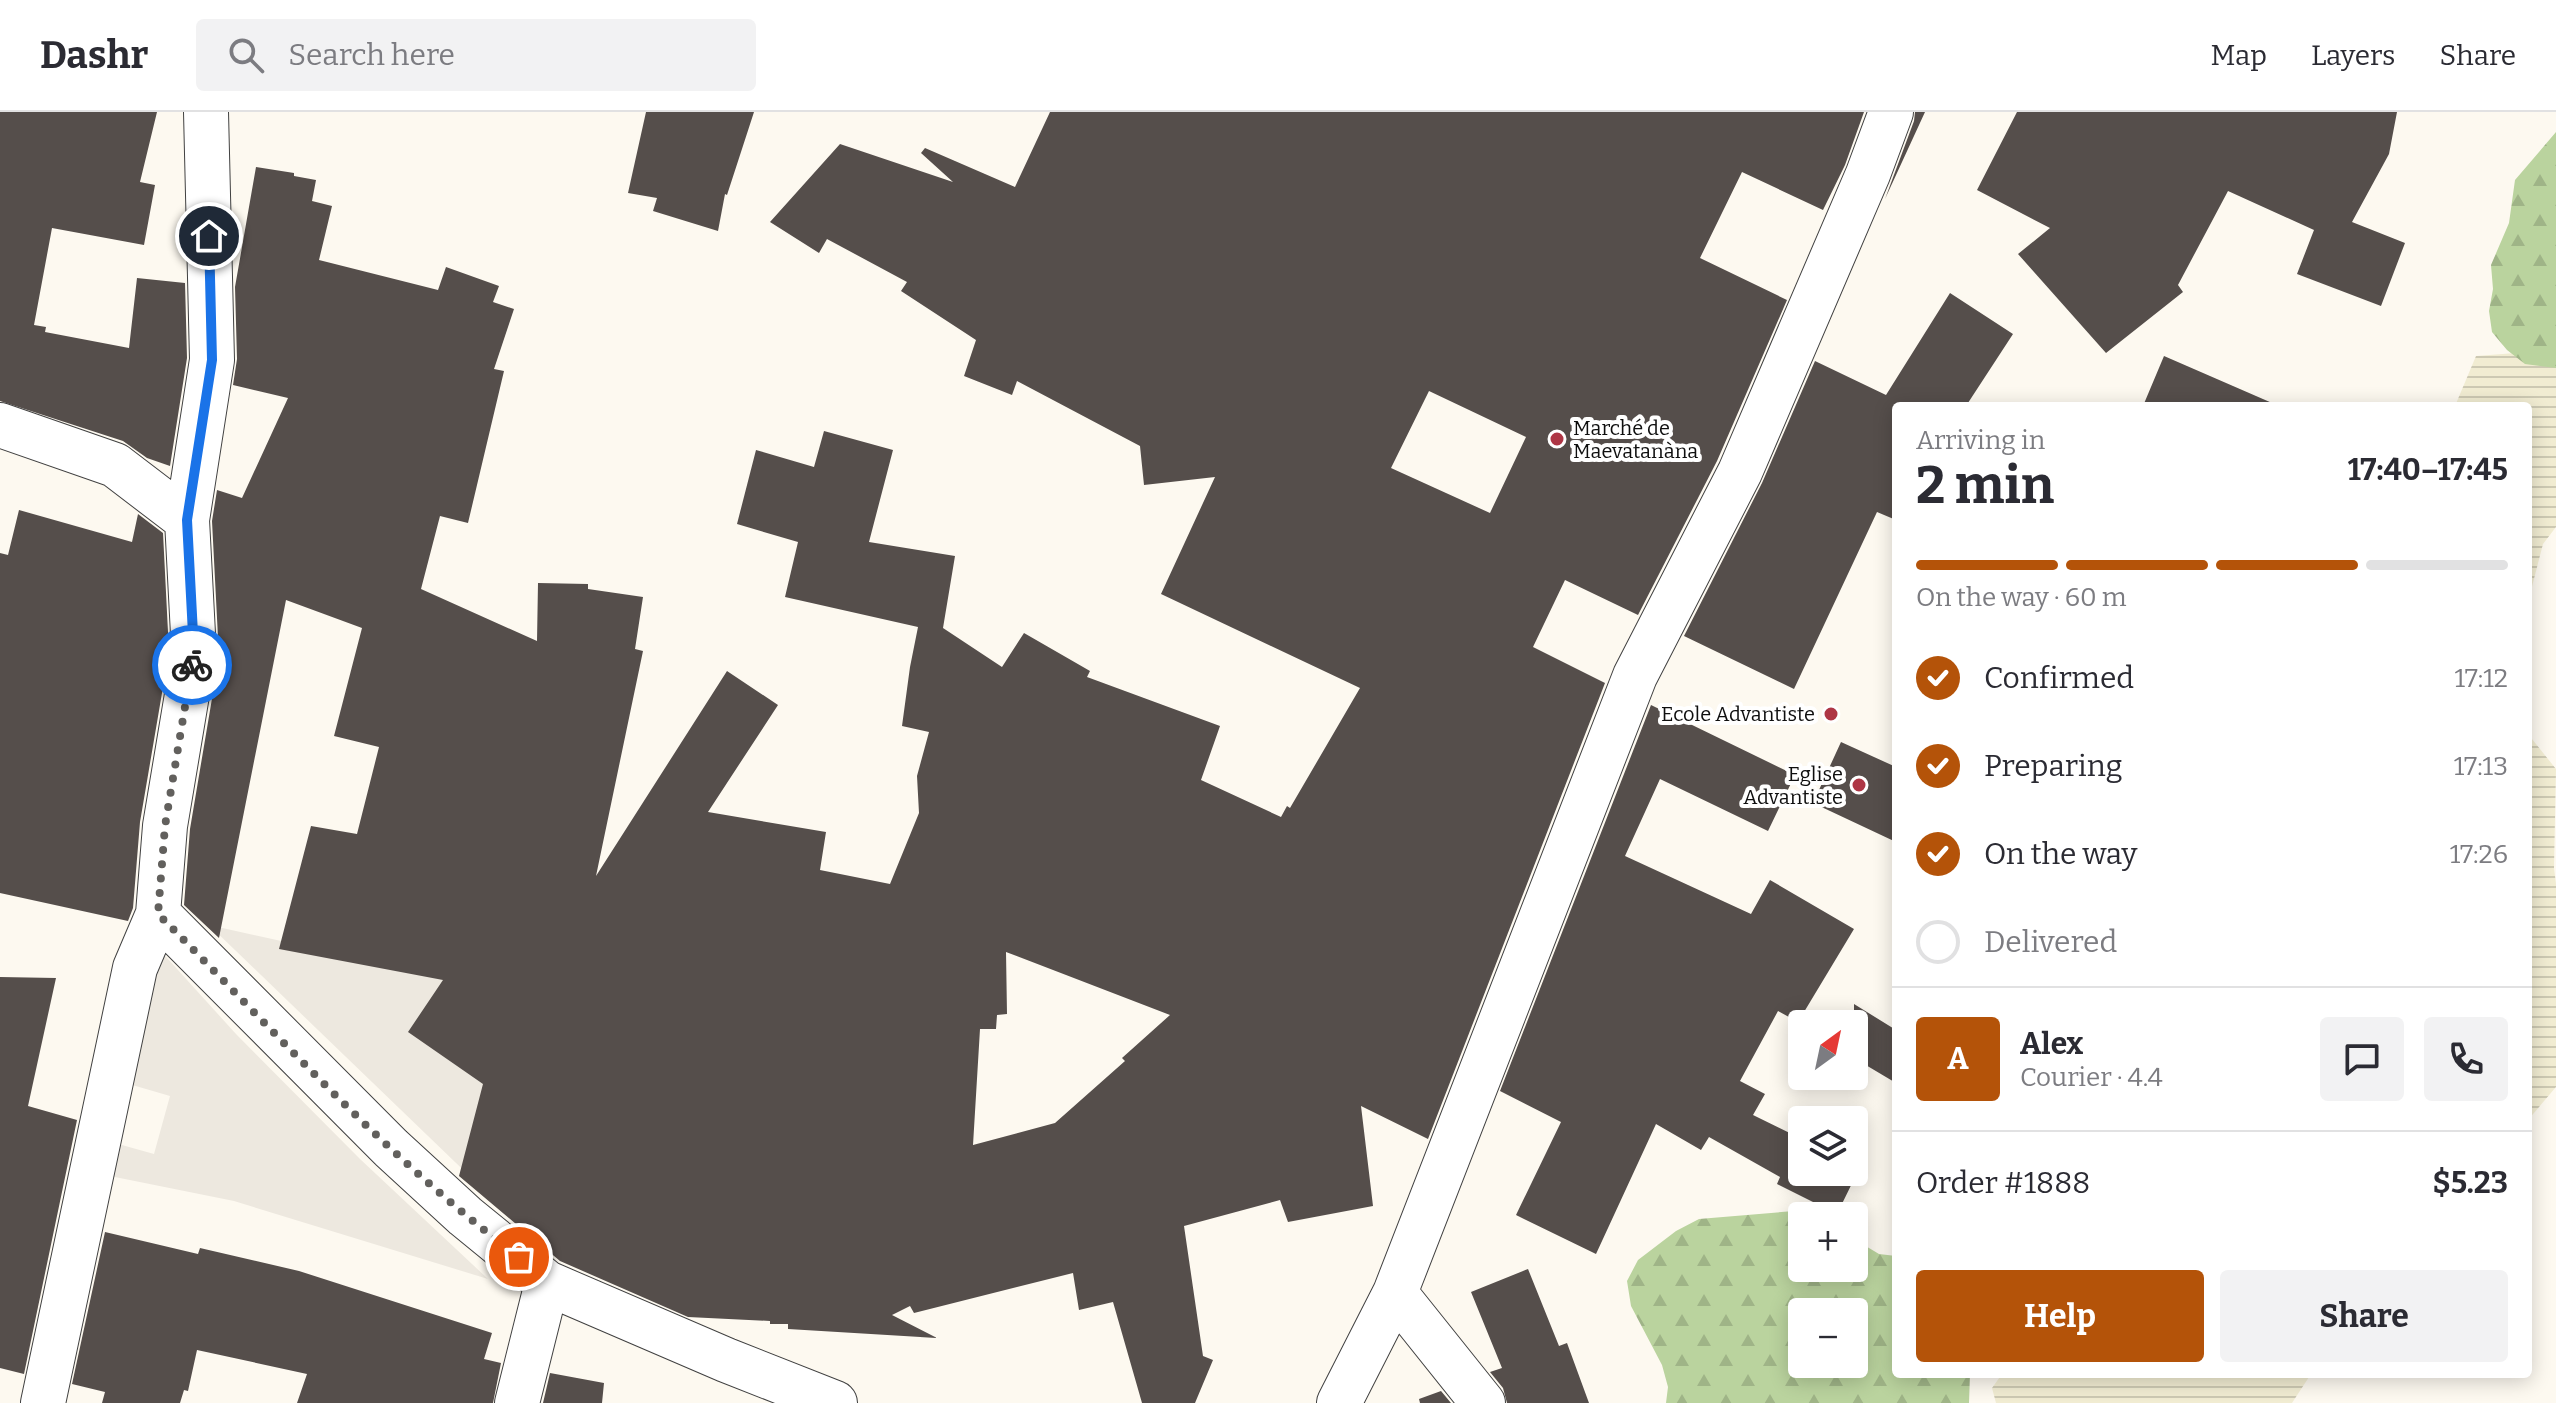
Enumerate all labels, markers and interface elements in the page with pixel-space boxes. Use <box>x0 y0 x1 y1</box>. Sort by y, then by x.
search box <box>196 19 756 91</box>
text: Dashr <box>40 32 148 78</box>
icon: search <box>224 33 268 77</box>
text: Search here <box>288 37 455 73</box>
text: Map <box>2210 39 2267 72</box>
text: Layers <box>2311 39 2395 72</box>
text: Share <box>2439 39 2516 72</box>
pin <box>175 202 243 270</box>
icon: home <box>187 214 231 258</box>
place label: Marché de Maevatanàna <box>1573 416 1698 463</box>
text: Arriving in <box>1916 425 2045 456</box>
marker: Marché de Maevatanàna <box>1548 430 1566 448</box>
text: 17:40–17:45 <box>2348 452 2508 488</box>
text: 2 min <box>1916 454 2054 517</box>
text: On the way · 60 m <box>1916 582 2127 613</box>
courier <box>152 625 232 705</box>
icon: bike <box>170 643 214 687</box>
icon: check <box>1916 656 1960 700</box>
text: Confirmed <box>1984 660 2134 696</box>
text: 17:12 <box>2454 663 2508 694</box>
place label: Ecole Advantiste <box>1661 702 1815 726</box>
marker: Ecole Advantiste <box>1822 705 1840 723</box>
icon: check <box>1916 744 1960 788</box>
text: Preparing <box>1984 748 2122 784</box>
text: 17:13 <box>2454 751 2508 782</box>
place label: Eglise Advantiste <box>1743 762 1843 809</box>
marker: Eglise Advantiste <box>1850 776 1868 794</box>
icon: check <box>1916 832 1960 876</box>
text: On the way <box>1984 836 2137 872</box>
text: 17:26 <box>2450 839 2508 870</box>
text: Delivered <box>1984 924 2117 960</box>
north arrow <box>1788 1010 1868 1090</box>
map controls <box>1788 1010 1868 1378</box>
button: chat <box>2320 1017 2404 1101</box>
button: phone <box>2424 1017 2508 1101</box>
text: Alex <box>2020 1026 2083 1062</box>
text: A <box>1947 1041 1969 1077</box>
text: Courier · 4.4 <box>2020 1062 2163 1093</box>
button: layers <box>1788 1106 1868 1186</box>
text: Order #1888 <box>1916 1165 2090 1201</box>
text: $5.23 <box>2433 1165 2508 1201</box>
button: + <box>1788 1202 1868 1282</box>
pin <box>485 1223 553 1291</box>
icon: bag <box>497 1235 541 1279</box>
button: Help <box>1916 1270 2204 1362</box>
button: Share <box>2220 1270 2508 1362</box>
button: − <box>1788 1298 1868 1378</box>

